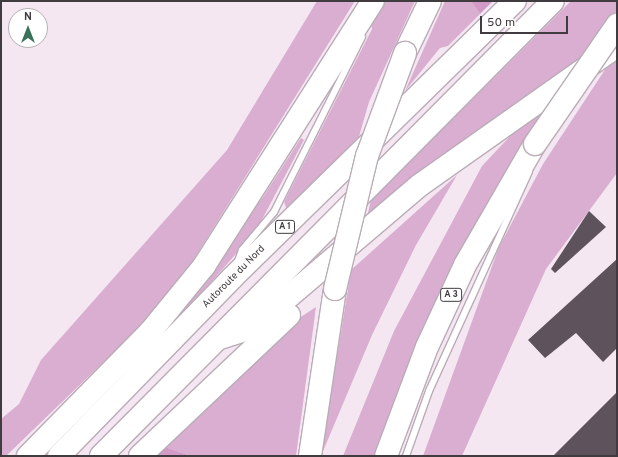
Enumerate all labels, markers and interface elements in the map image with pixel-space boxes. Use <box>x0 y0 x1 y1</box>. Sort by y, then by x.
north arrow <box>8 8 48 48</box>
scale bar <box>482 8 570 34</box>
text: N <box>24 10 32 24</box>
text: 50 m <box>487 15 515 31</box>
road number: A 1 <box>274 220 296 234</box>
street label: Autoroute du Nord <box>200 243 268 311</box>
road number: A 3 <box>439 288 463 302</box>

